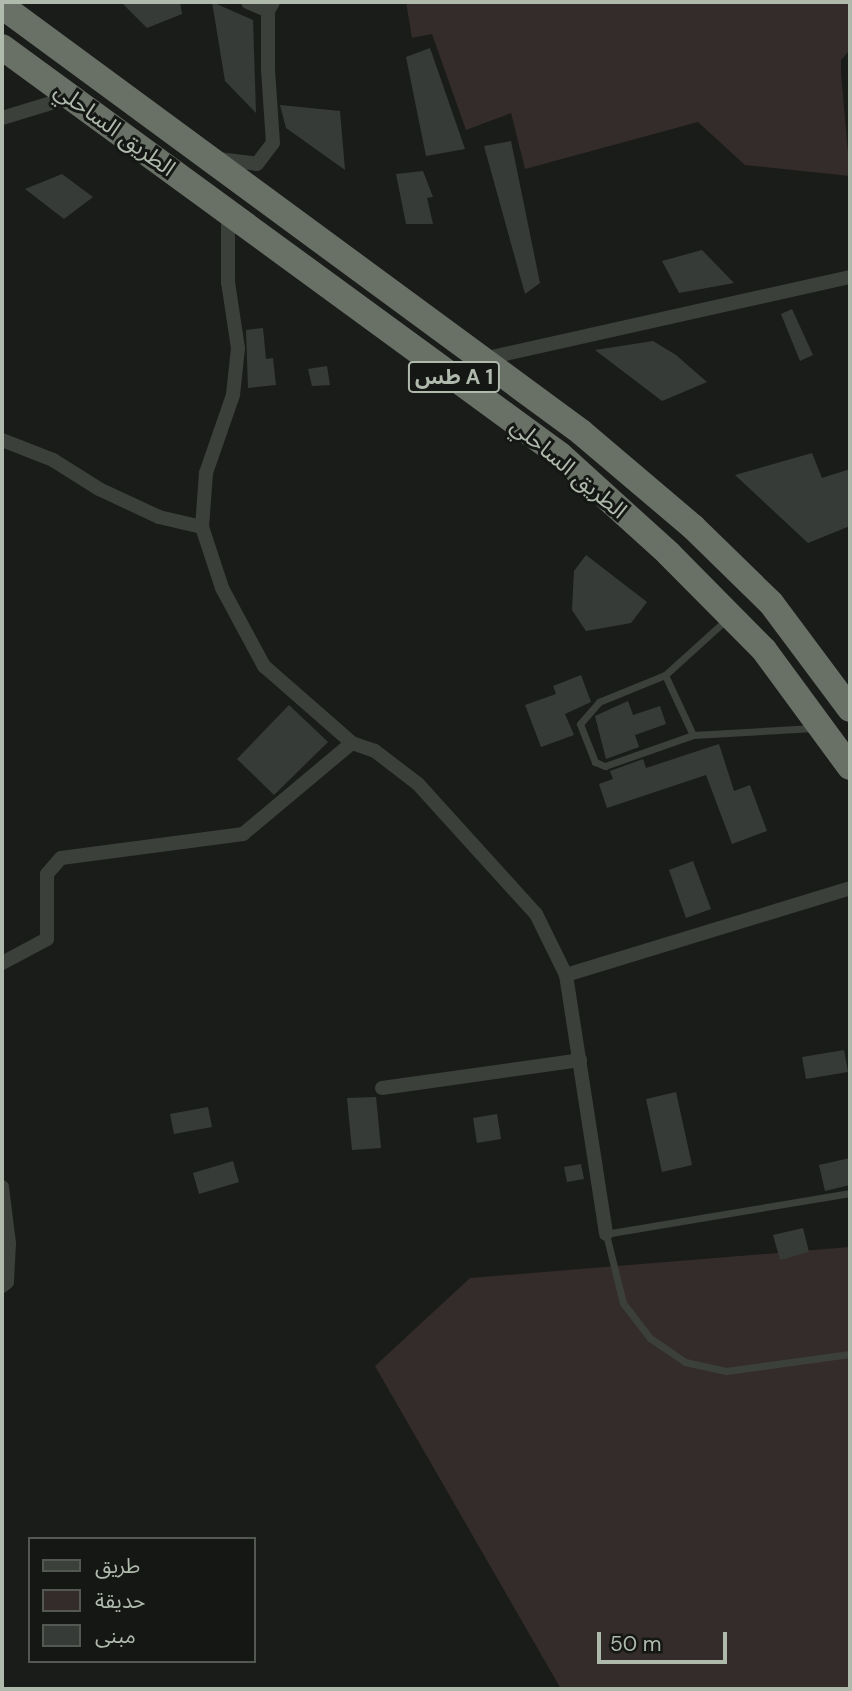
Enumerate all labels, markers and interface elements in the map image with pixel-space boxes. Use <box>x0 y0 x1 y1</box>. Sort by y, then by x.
street label: الطريق الساحلي <box>49 76 181 182</box>
road number: طس A 1 <box>407 360 501 394</box>
street label: الطريق الساحلي <box>505 412 633 524</box>
legend <box>28 1537 256 1663</box>
text: طريق <box>95 1552 140 1580</box>
text: حديقة <box>95 1587 145 1615</box>
scale bar <box>600 1618 730 1662</box>
text: مبنى <box>95 1622 136 1650</box>
text: 50 m <box>610 1630 661 1658</box>

